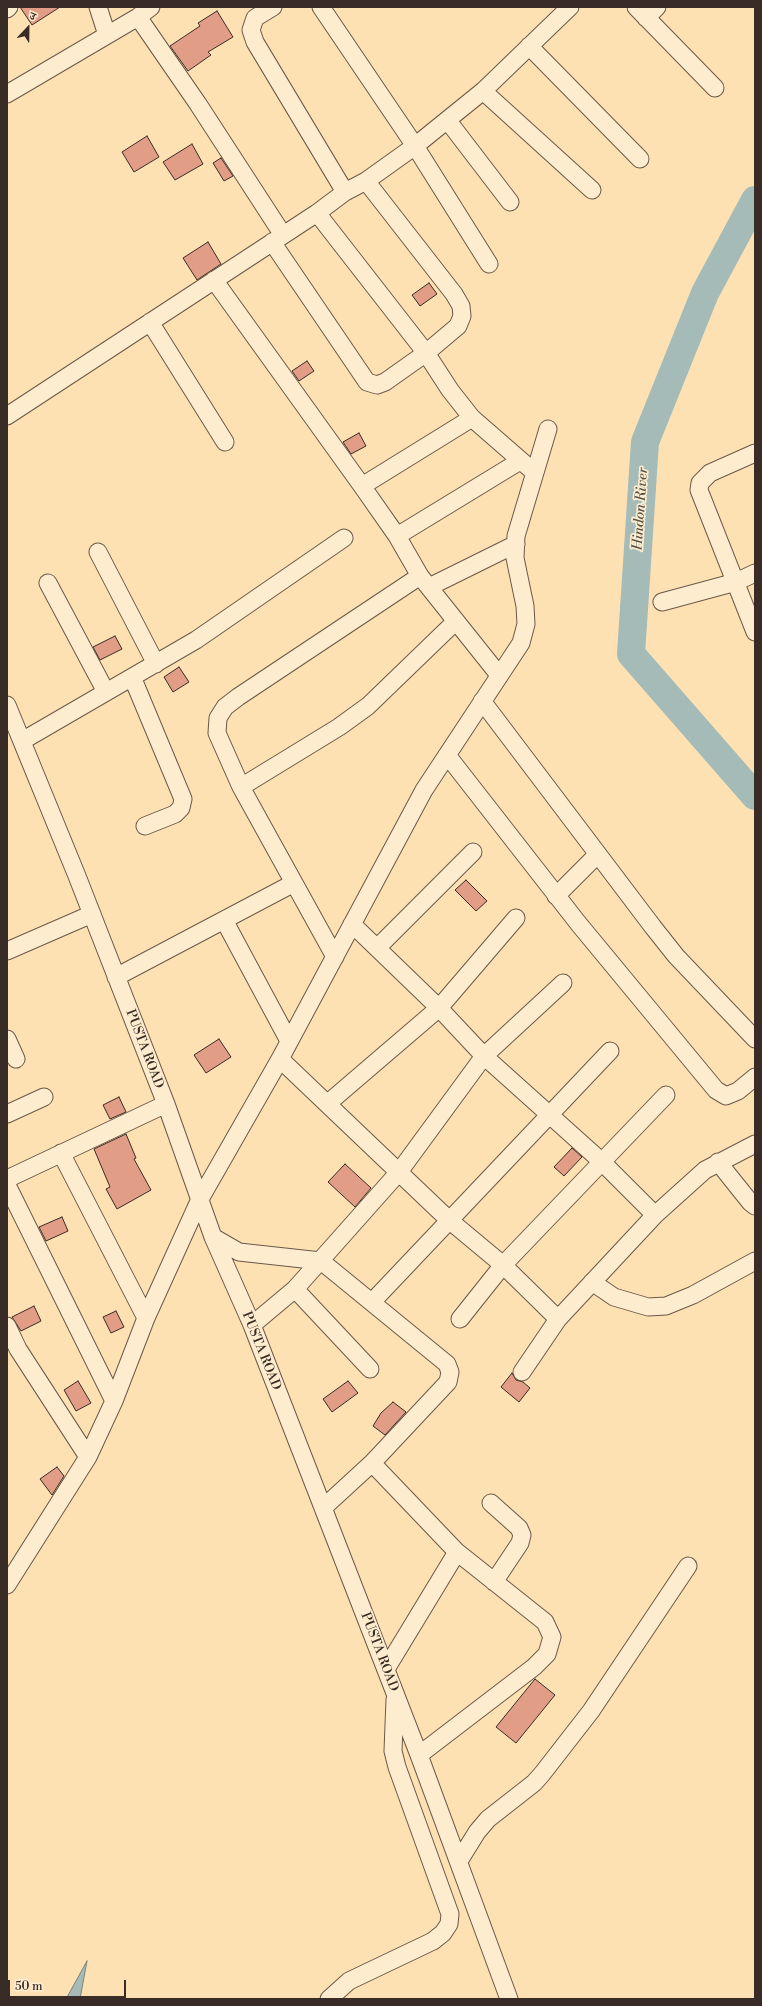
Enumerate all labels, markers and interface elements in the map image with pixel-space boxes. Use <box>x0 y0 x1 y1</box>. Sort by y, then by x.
north arrow <box>8 8 48 48</box>
text: उ <box>27 9 38 24</box>
water label: Hindon River <box>630 467 652 551</box>
street label: PUSTA ROAD <box>122 1007 166 1091</box>
street label: PUSTA ROAD <box>238 1309 284 1393</box>
street label: PUSTA ROAD <box>357 1610 401 1694</box>
scale bar <box>10 1972 128 1998</box>
text: 50 m <box>15 1979 43 1994</box>

